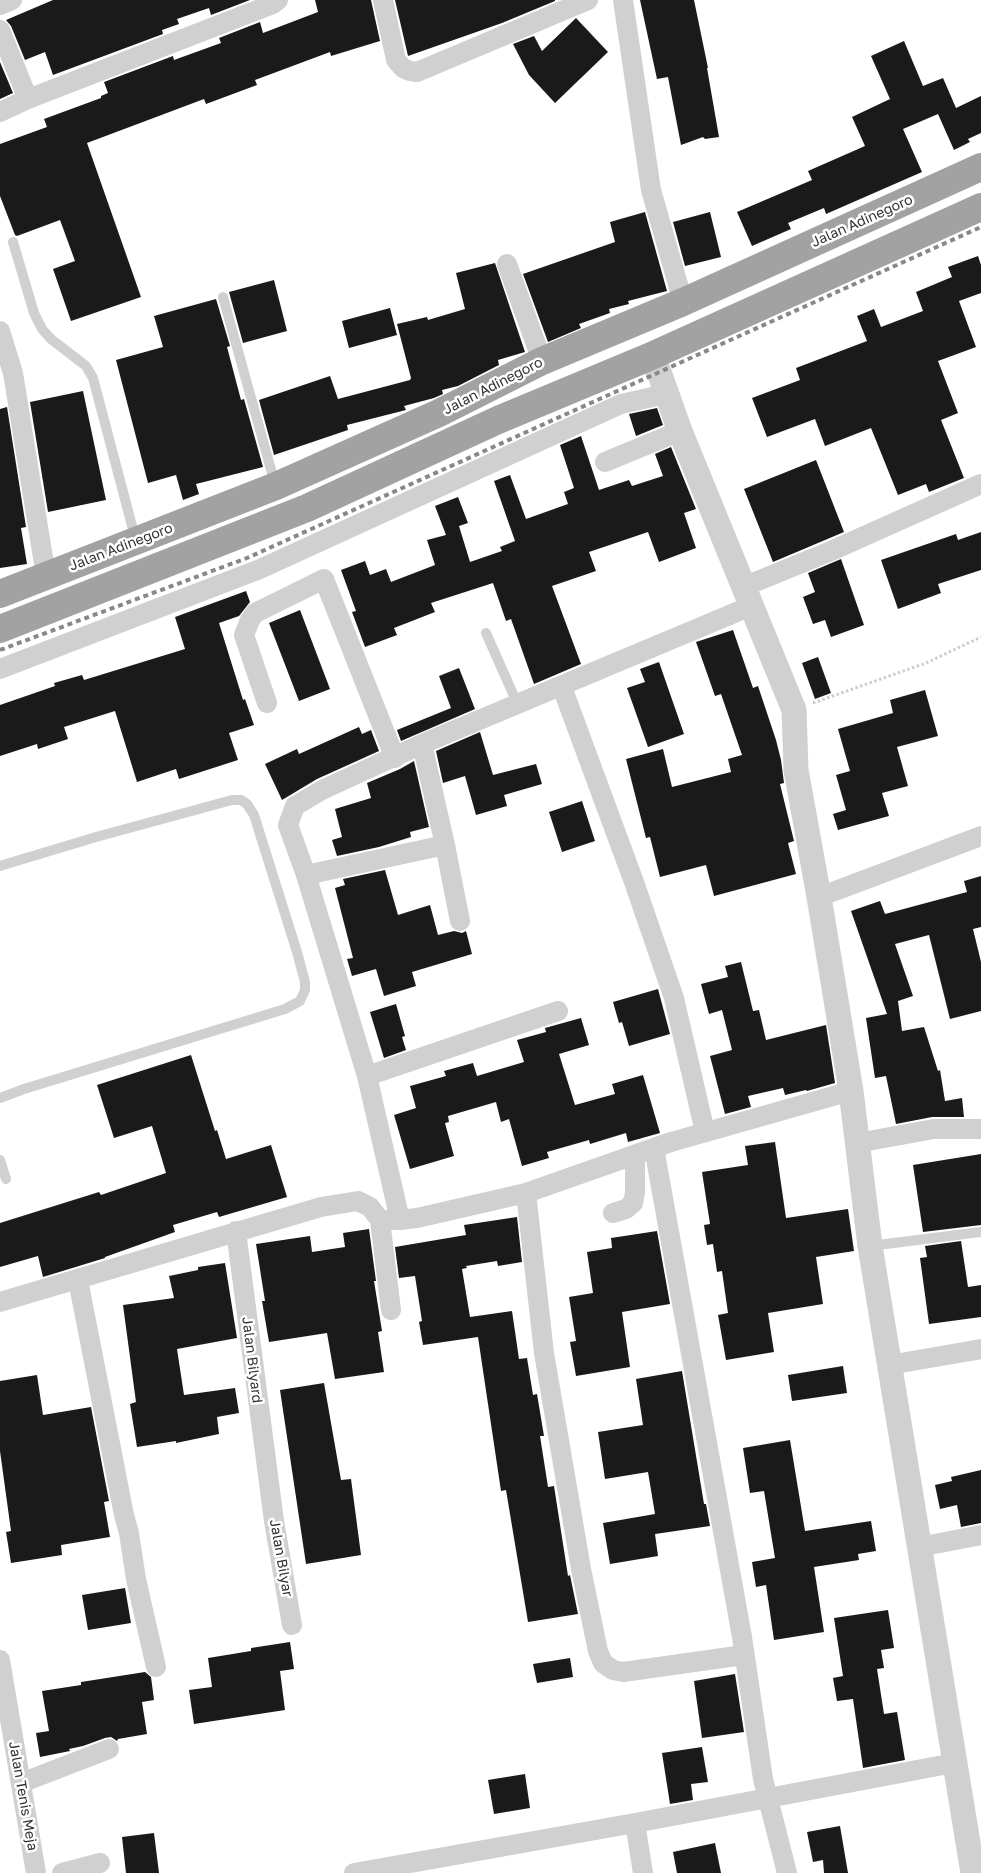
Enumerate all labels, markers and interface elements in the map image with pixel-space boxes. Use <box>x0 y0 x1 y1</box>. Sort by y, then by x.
street label: Jalan Adinegoro <box>809 191 915 251</box>
street label: Jalan Adinegoro <box>441 354 545 418</box>
street label: Jalan Adinegoro <box>67 520 175 574</box>
street label: Jalan Bilyard <box>238 1316 266 1404</box>
street label: Jalan Bilyar <box>266 1518 296 1598</box>
street label: Jalan Tenis Meja <box>5 1740 41 1852</box>

